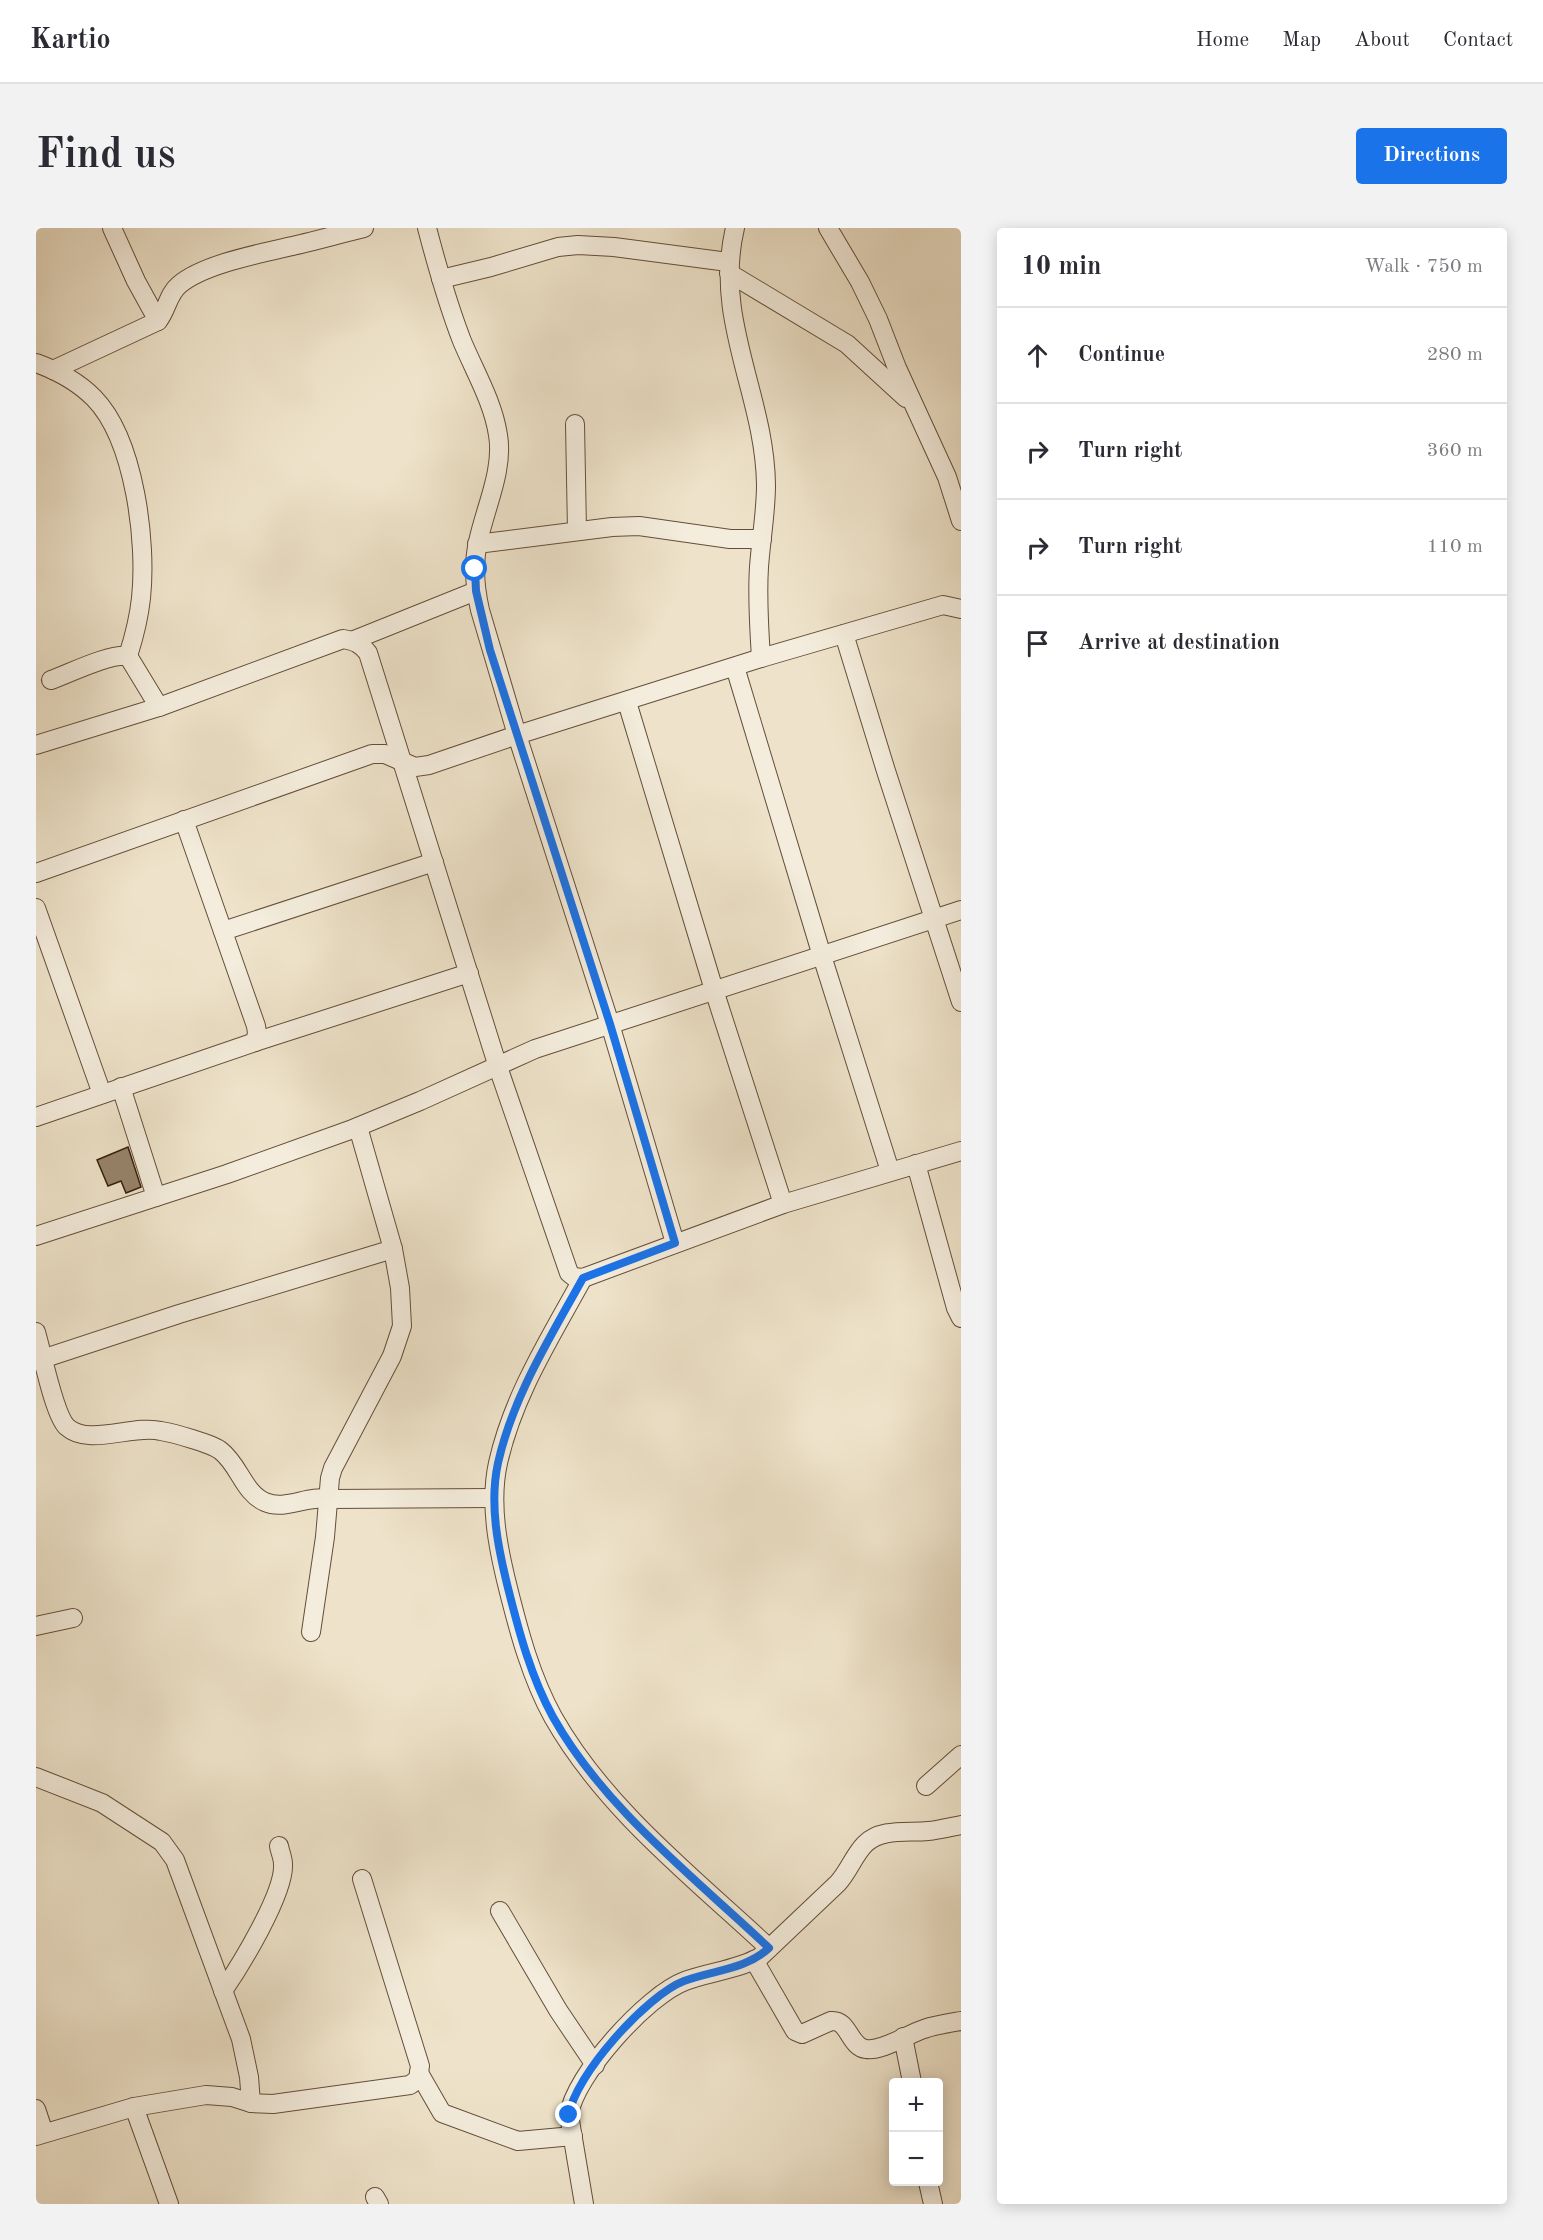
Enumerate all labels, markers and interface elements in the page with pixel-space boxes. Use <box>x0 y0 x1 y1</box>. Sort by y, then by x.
text: Kartio <box>30 27 111 55</box>
text: Home <box>1196 30 1249 51</box>
text: Map <box>1282 30 1321 51</box>
text: About <box>1354 30 1410 51</box>
text: Contact <box>1443 30 1513 51</box>
button: Directions <box>1356 128 1507 184</box>
text: Find us <box>36 135 175 177</box>
text: 10 min <box>1021 254 1101 280</box>
text: Walk · 750 m <box>1364 257 1483 277</box>
icon: ahead <box>1021 339 1054 372</box>
text: Continue <box>1078 344 1165 366</box>
text: 280 m <box>1427 345 1483 365</box>
icon: right <box>1021 435 1054 468</box>
text: Turn right <box>1078 440 1182 462</box>
text: 360 m <box>1427 441 1483 461</box>
icon: right <box>1021 531 1054 564</box>
text: Turn right <box>1078 536 1182 558</box>
text: 110 m <box>1427 537 1483 557</box>
route start <box>461 555 487 581</box>
icon: arrive <box>1021 627 1054 660</box>
text: Arrive at destination <box>1078 632 1280 654</box>
map controls <box>889 2078 943 2186</box>
button: + <box>889 2078 943 2132</box>
route end <box>555 2101 581 2127</box>
button: − <box>889 2132 943 2186</box>

